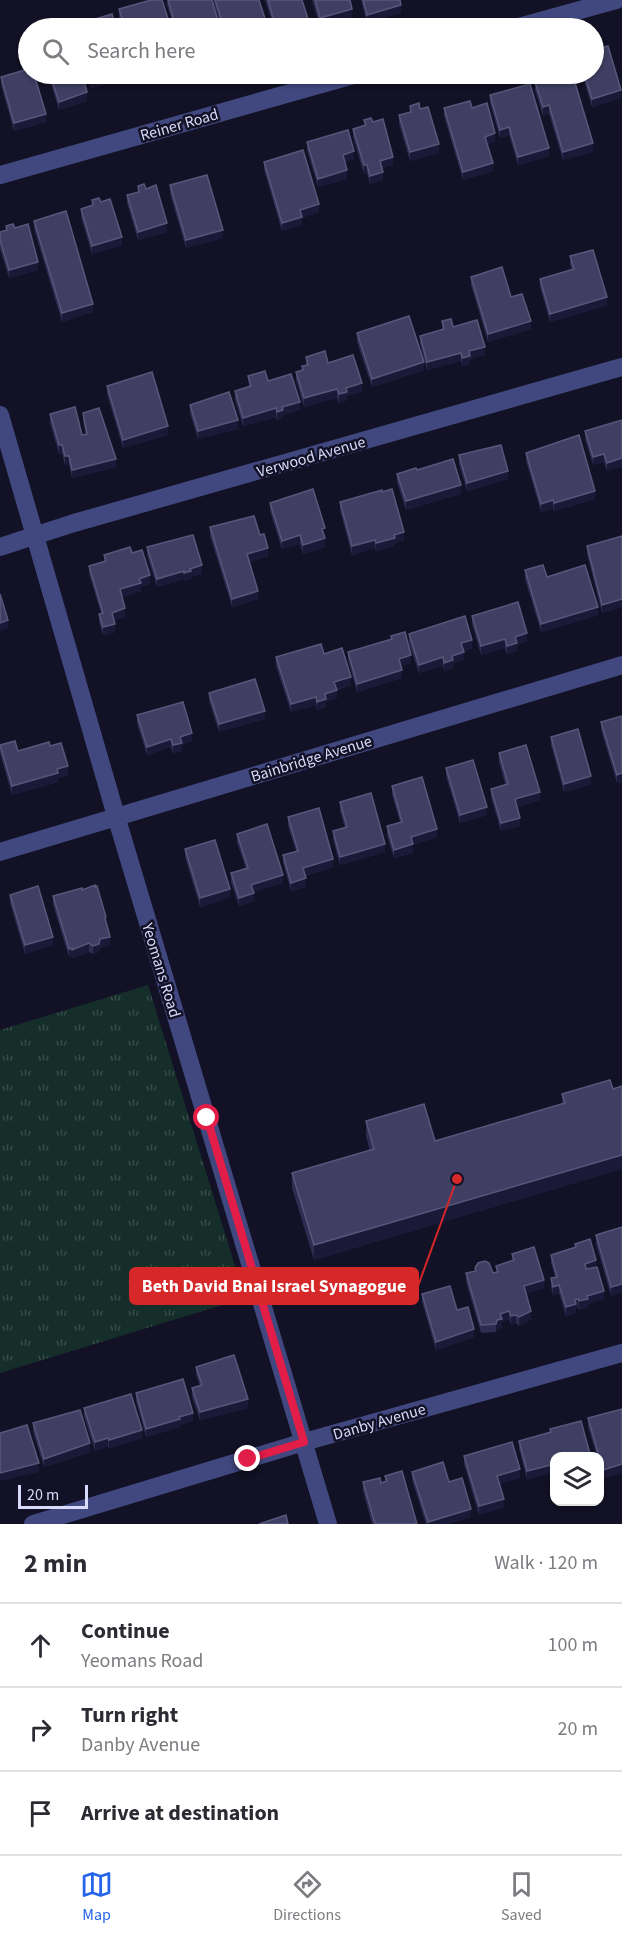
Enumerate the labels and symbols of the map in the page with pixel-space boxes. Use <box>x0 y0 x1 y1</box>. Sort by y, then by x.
street label: Reiner Road <box>138 103 221 147</box>
street label: Verwood Avenue <box>254 431 368 483</box>
street label: Bainbridge Avenue <box>248 730 375 788</box>
street label: Yeomans Road <box>136 919 186 1020</box>
route start <box>193 1104 219 1130</box>
callout: Beth David Bnai Israel Synagogue <box>130 1268 418 1304</box>
text: Beth David Bnai Israel Synagogue <box>142 1274 406 1299</box>
street label: Danby Avenue <box>330 1398 428 1446</box>
route end <box>234 1445 260 1471</box>
scale bar <box>18 1482 88 1510</box>

